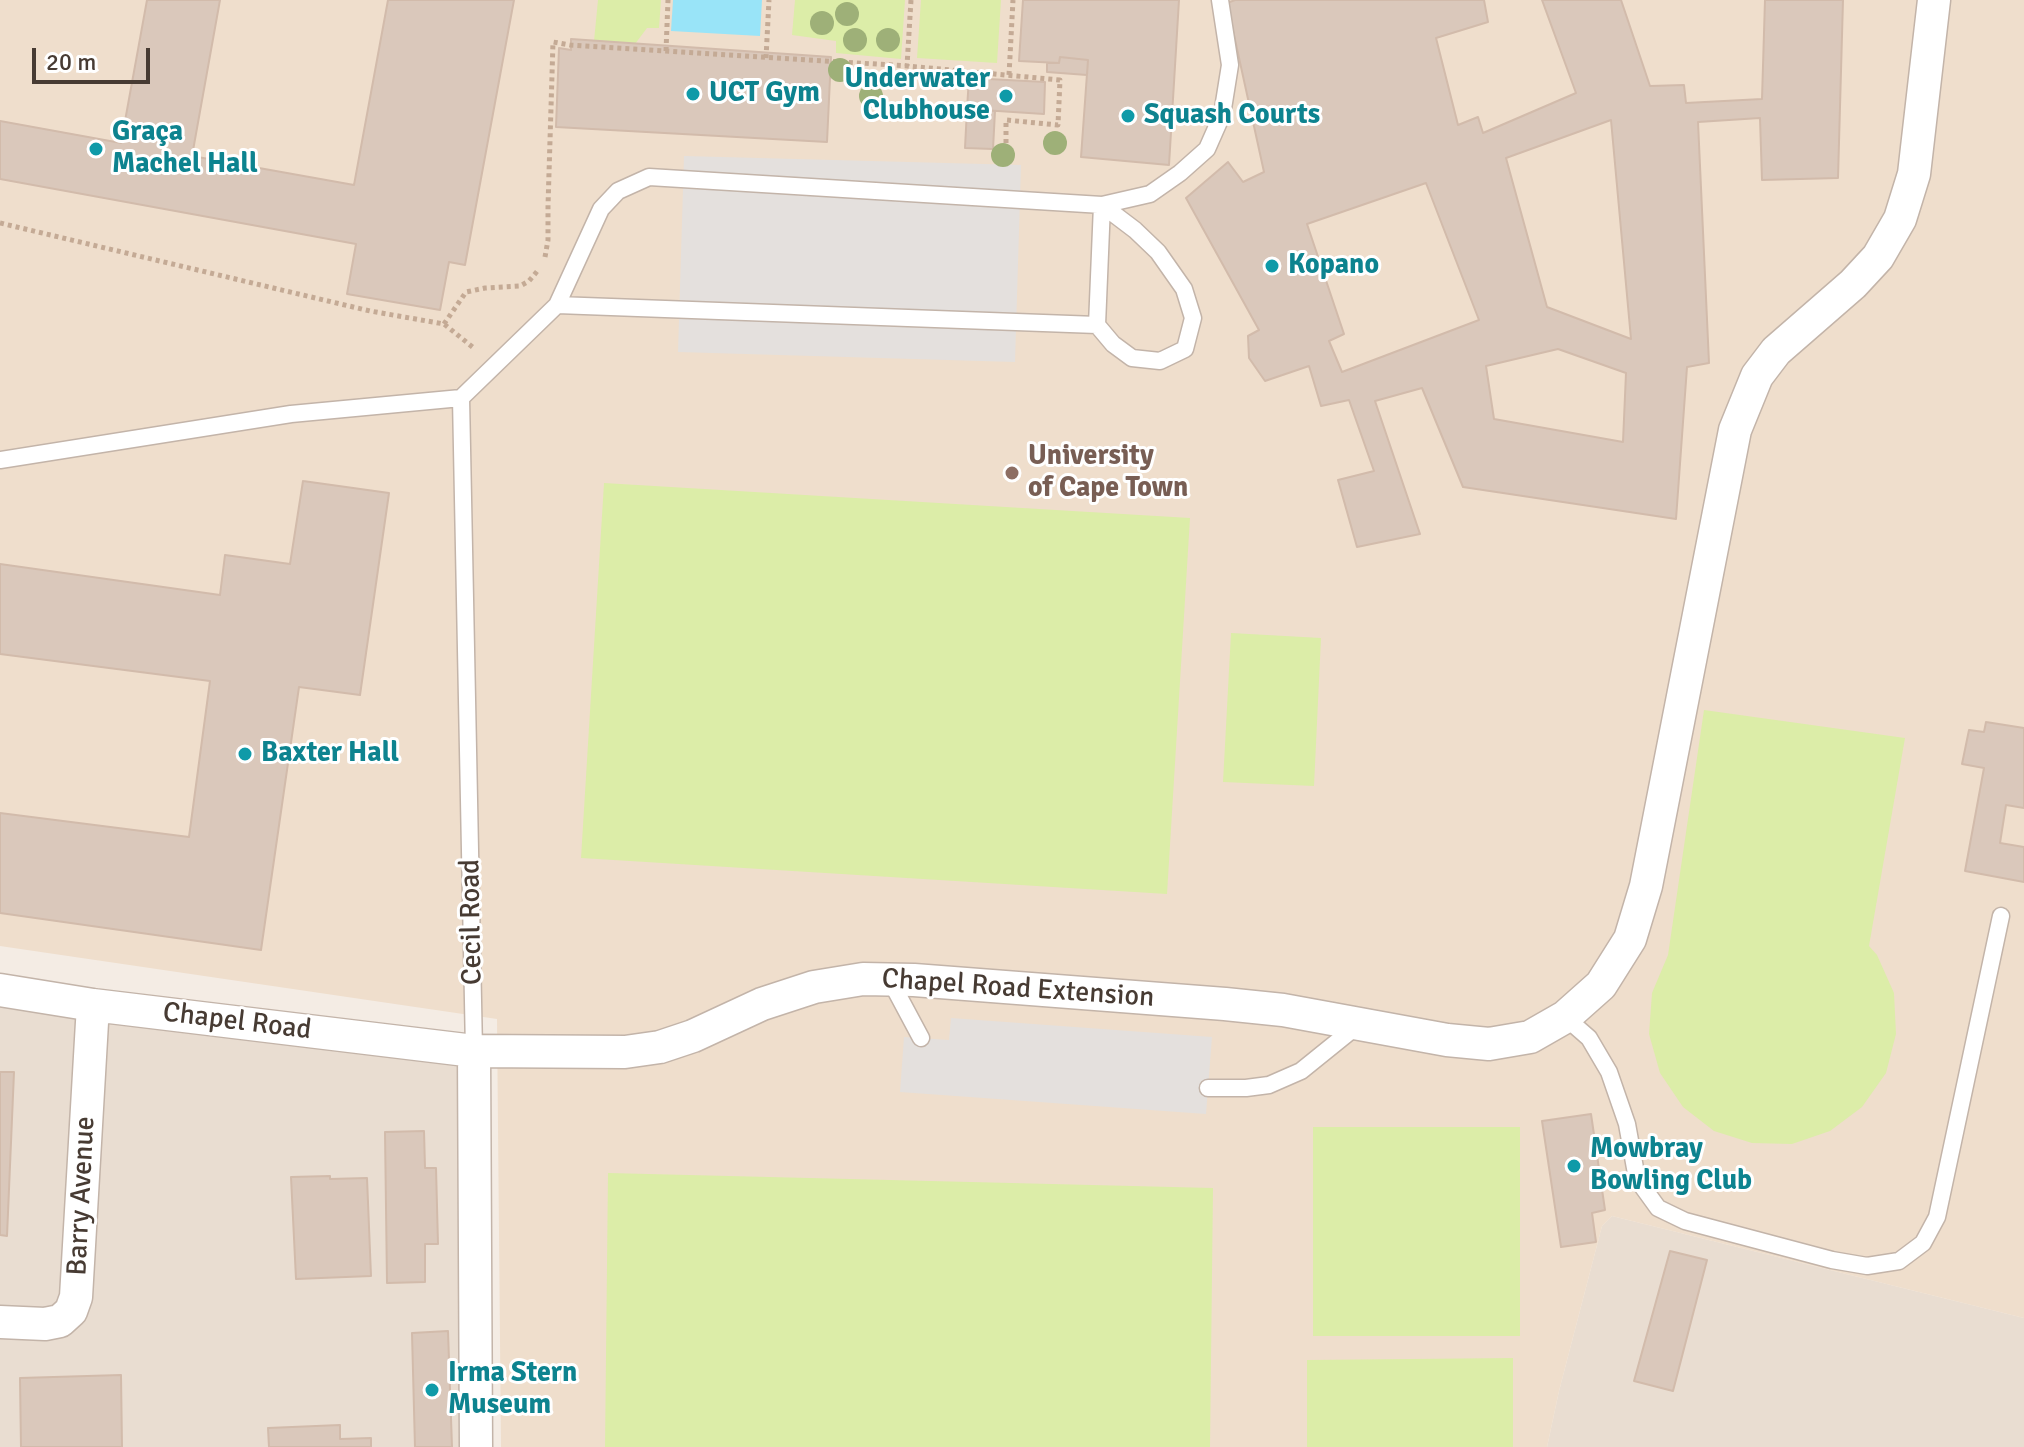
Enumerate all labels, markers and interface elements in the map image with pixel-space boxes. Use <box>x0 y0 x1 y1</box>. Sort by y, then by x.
scale bar <box>36 32 154 82</box>
text: 20 m <box>46 47 96 77</box>
place label: Underwater Clubhouse <box>844 63 990 129</box>
place label: UCT Gym <box>709 77 820 111</box>
marker: UCT Gym <box>684 85 702 103</box>
marker: Underwater Clubhouse <box>997 87 1015 105</box>
place label: Squash Courts <box>1144 99 1320 133</box>
marker: Squash Courts <box>1119 107 1137 125</box>
place label: Graça Machel Hall <box>112 116 258 182</box>
marker: Graça Machel Hall <box>87 140 105 158</box>
place label: Kopano <box>1288 249 1379 283</box>
marker: Kopano <box>1263 257 1281 275</box>
place label: University of Cape Town <box>1028 440 1188 506</box>
marker: University of Cape Town <box>1003 464 1021 482</box>
place label: Baxter Hall <box>261 737 399 771</box>
marker: Baxter Hall <box>236 745 254 763</box>
street label: Cecil Road <box>454 859 490 985</box>
street label: Chapel Road Extension <box>881 963 1155 1015</box>
street label: Chapel Road <box>161 996 313 1048</box>
street label: Barry Avenue <box>61 1116 103 1276</box>
place label: Mowbray Bowling Club <box>1590 1133 1752 1199</box>
marker: Mowbray Bowling Club <box>1565 1157 1583 1175</box>
place label: Irma Stern Museum <box>448 1357 577 1423</box>
marker: Irma Stern Museum <box>423 1381 441 1399</box>

